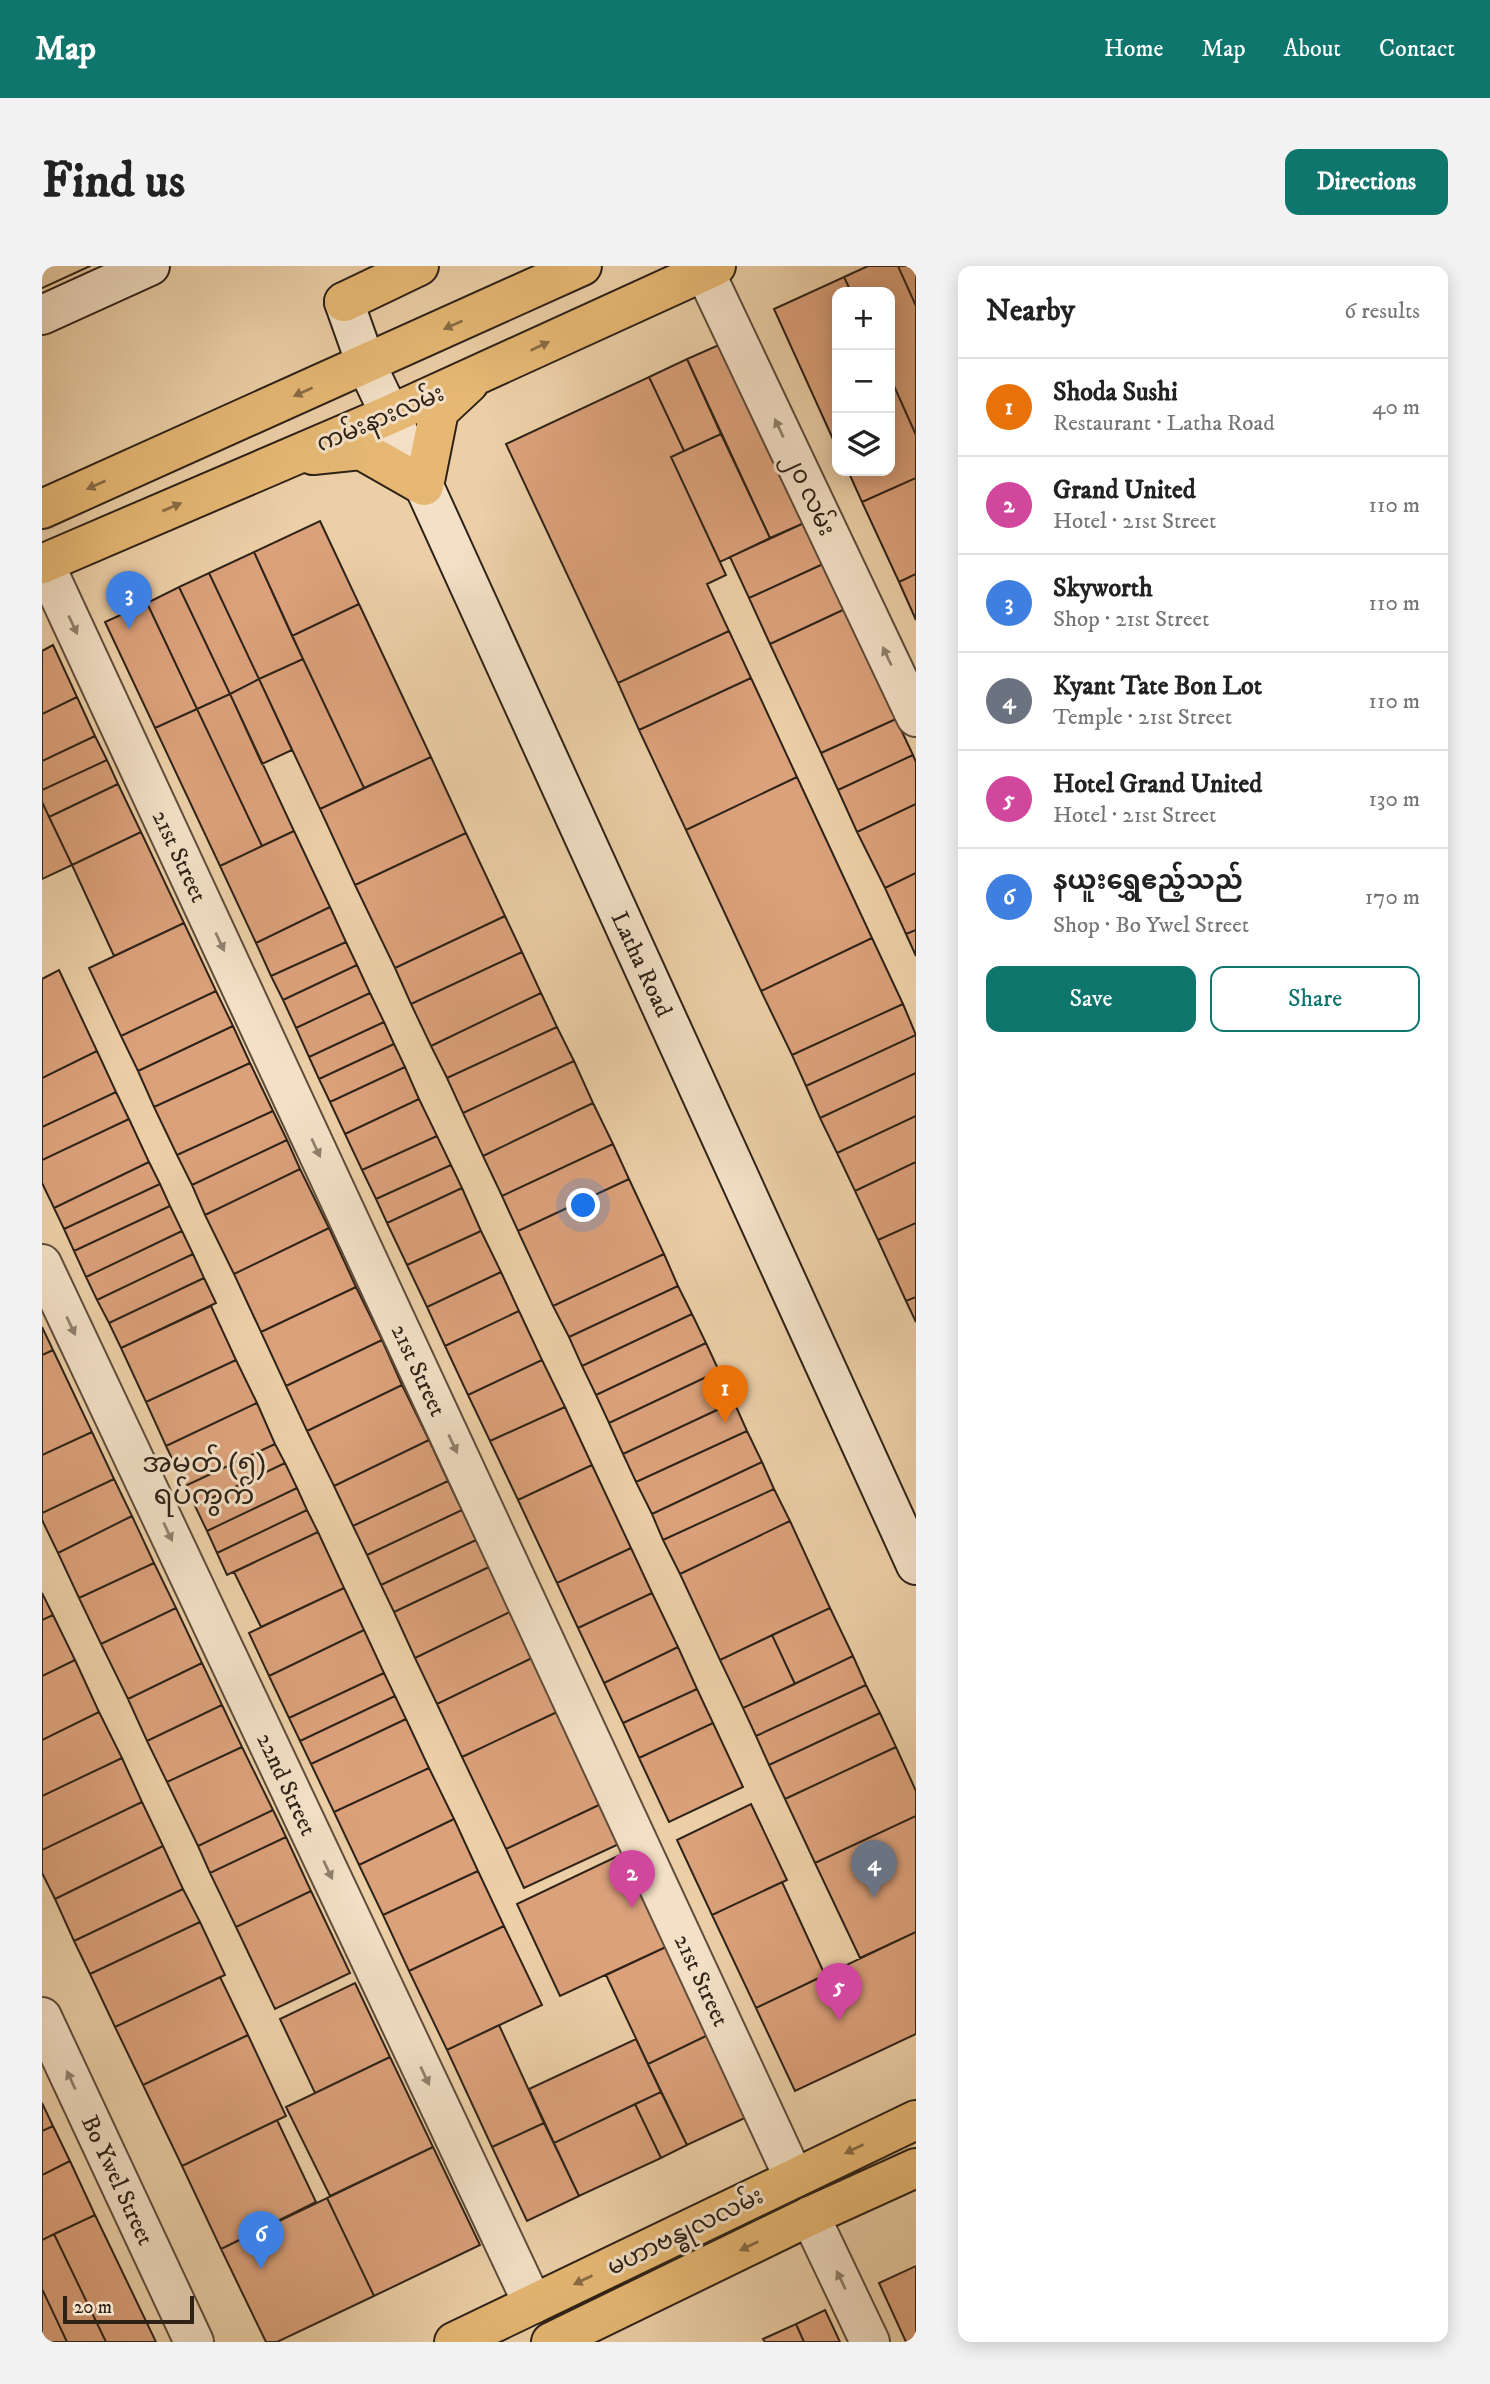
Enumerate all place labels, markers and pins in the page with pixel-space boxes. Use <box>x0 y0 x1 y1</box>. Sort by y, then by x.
pin: 3 <box>106 571 152 629</box>
pin: 1 <box>702 1365 748 1423</box>
pin: 4 <box>851 1840 897 1898</box>
pin: 2 <box>609 1850 655 1908</box>
pin: 5 <box>816 1963 862 2021</box>
pin: 6 <box>238 2211 284 2269</box>

